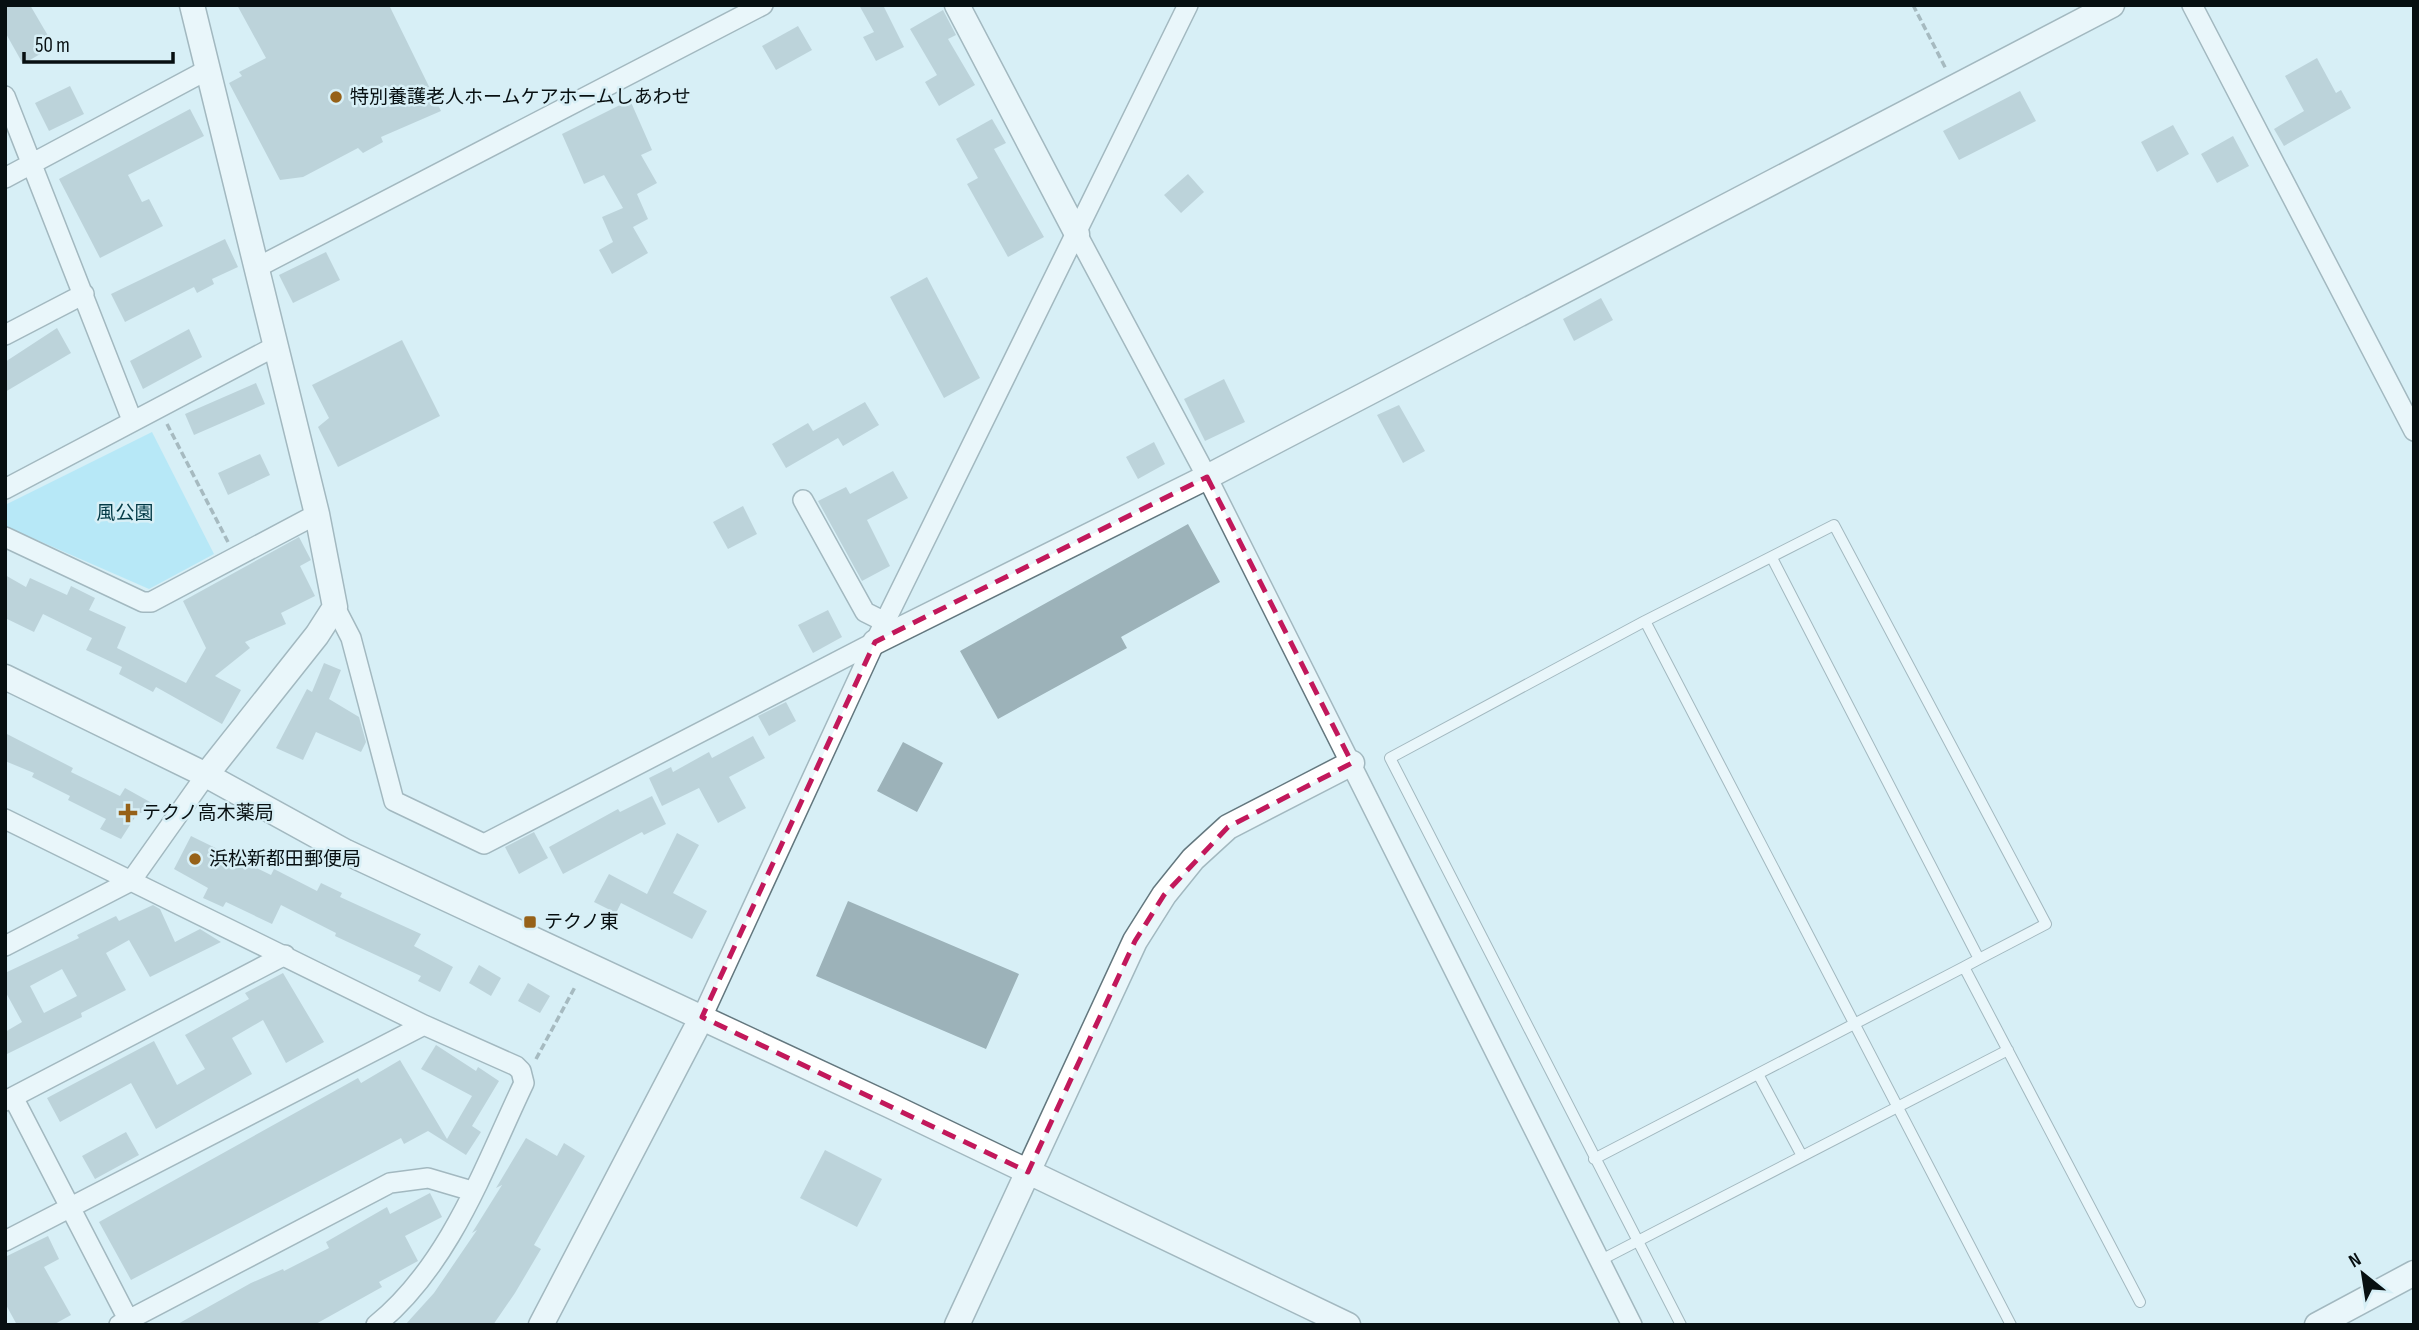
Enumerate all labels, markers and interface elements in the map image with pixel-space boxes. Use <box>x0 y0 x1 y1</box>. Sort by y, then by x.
scale bar <box>24 21 173 65</box>
text: 50 m <box>35 33 70 58</box>
place label: 特別養護老人ホームケアホームしあわせ <box>350 86 691 109</box>
marker: 特別養護老人ホームケアホームしあわせ <box>328 89 344 105</box>
park label: 風公園 <box>96 502 154 525</box>
place label: テクノ高木薬局 <box>142 802 274 825</box>
marker: テクノ高木薬局 <box>120 805 136 821</box>
place label: 浜松新都田郵便局 <box>209 848 361 871</box>
marker: 浜松新都田郵便局 <box>187 851 203 867</box>
place label: テクノ東 <box>544 911 619 934</box>
marker: テクノ東 <box>522 914 538 930</box>
north arrow <box>2328 1239 2398 1309</box>
text: N <box>2345 1248 2365 1273</box>

